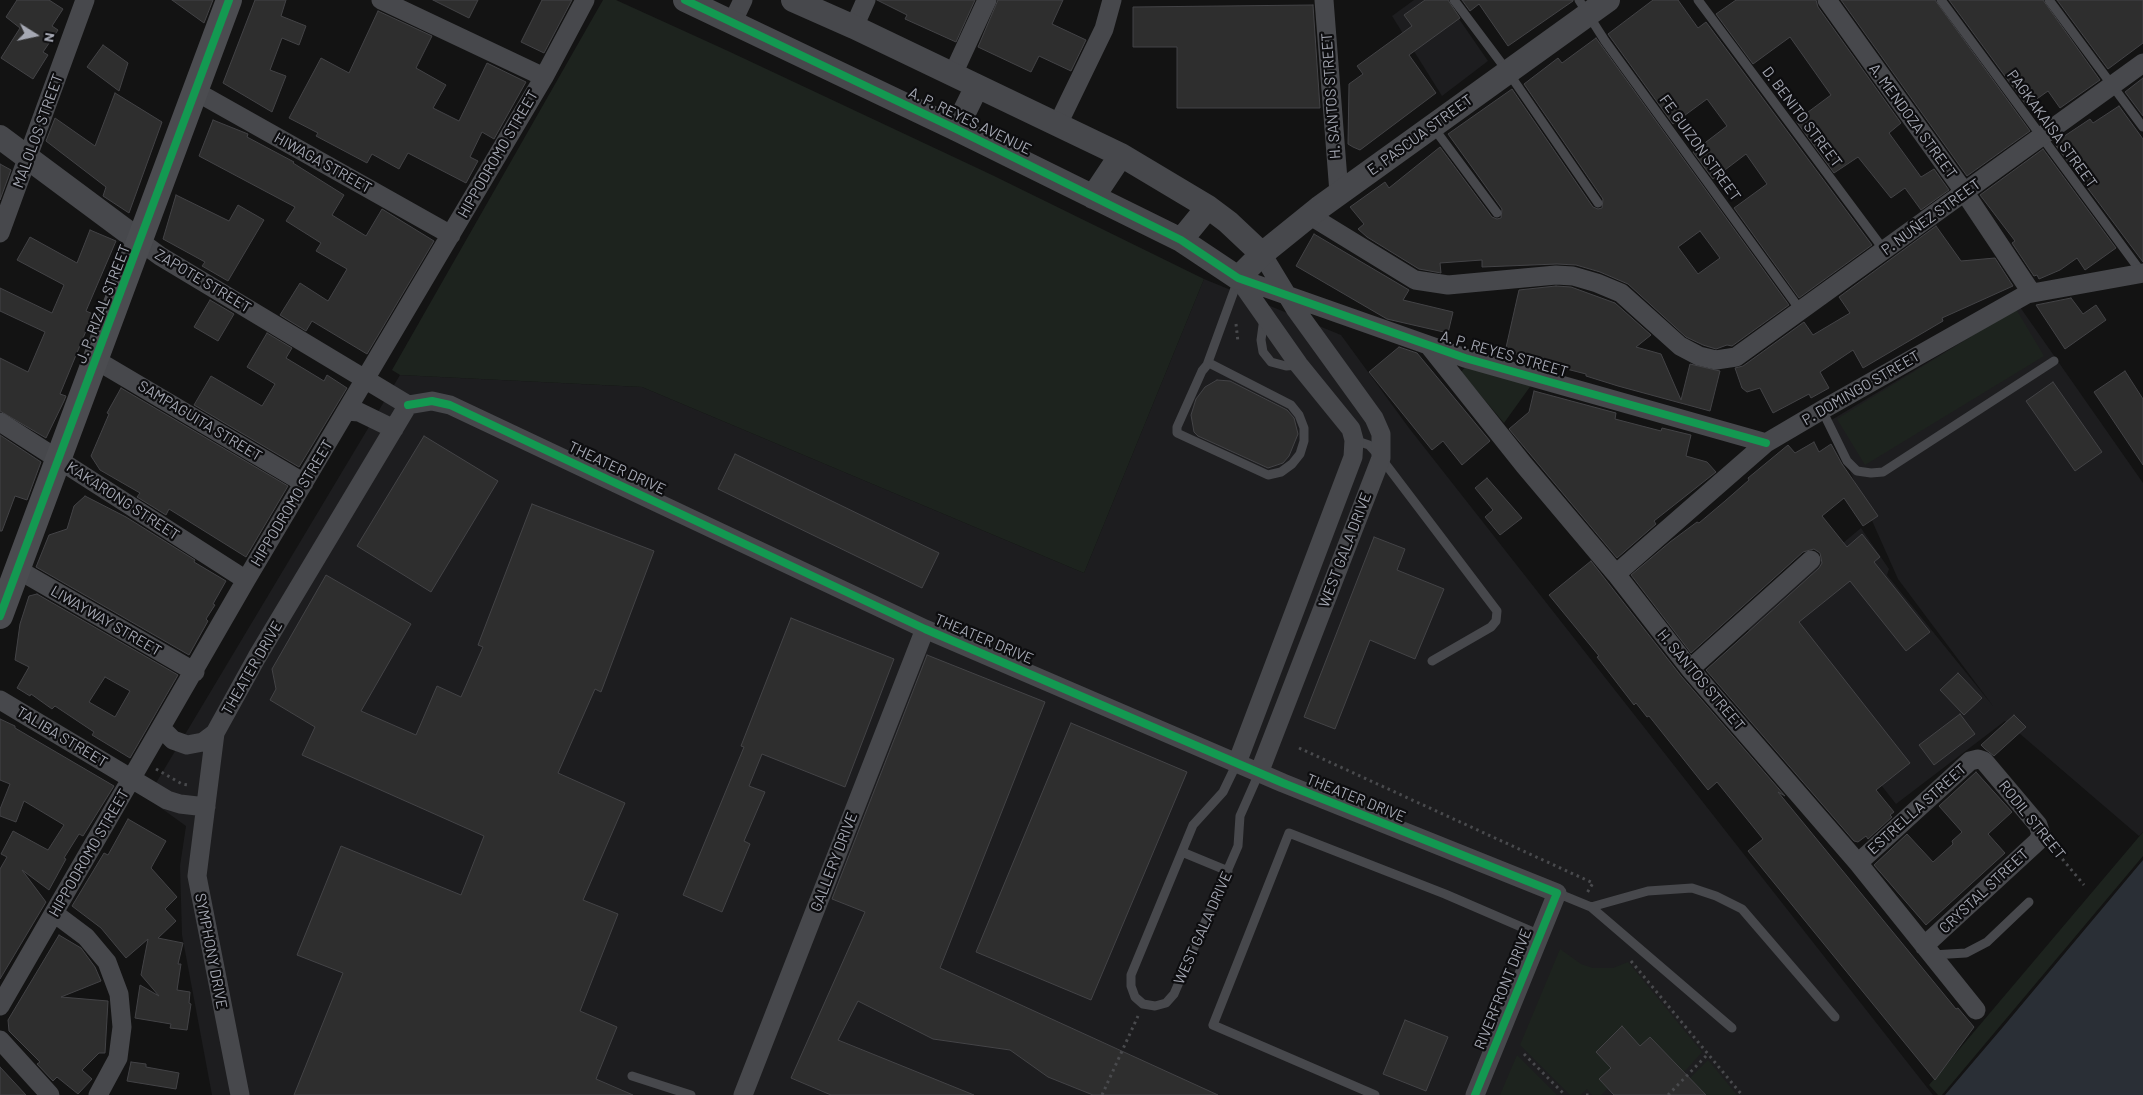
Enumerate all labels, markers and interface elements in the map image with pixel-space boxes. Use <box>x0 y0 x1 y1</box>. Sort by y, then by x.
north arrow <box>10 10 60 60</box>
text: N <box>41 32 59 44</box>
street label: H. SANTOS STREET <box>1318 32 1344 160</box>
street label: A. MENDOZA STREET <box>1865 60 1961 182</box>
street label: D. BENITO STREET <box>1758 63 1846 171</box>
street label: PAGKAKAISA STREET <box>2003 66 2101 192</box>
street label: MALOLOS STREET <box>9 72 67 190</box>
street label: A. P. REYES AVENUE <box>906 83 1034 159</box>
street label: HIPPODROMO STREET <box>454 87 542 221</box>
street label: E. PASCUA STREET <box>1364 91 1476 179</box>
street label: FE GUIZON STREET <box>1655 91 1745 205</box>
street label: HIWAGA STREET <box>271 129 375 197</box>
street label: P. NUÑEZ STREET <box>1878 175 1984 259</box>
street label: J. P. RIZAL STREET <box>72 242 134 366</box>
street label: ZAPOTE STREET <box>152 245 254 317</box>
street label: A. P. REYES STREET <box>1438 327 1570 381</box>
street label: P. DOMINGO STREET <box>1799 347 1923 429</box>
street label: SAMPAGUITA STREET <box>135 377 265 465</box>
street label: HIPPODROMO STREET <box>247 436 337 570</box>
street label: THEATER DRIVE <box>565 438 669 498</box>
street label: KAKARONG STREET <box>63 458 183 544</box>
street label: WEST GALA DRIVE <box>1315 490 1375 610</box>
street label: LIWAYWAY STREET <box>47 582 165 660</box>
street label: THEATER DRIVE <box>932 610 1036 668</box>
street label: THEATER DRIVE <box>218 618 286 718</box>
street label: H. SANTOS STREET <box>1653 626 1749 734</box>
street label: TALIBA STREET <box>13 703 111 771</box>
street label: ESTRELLA STREET <box>1864 760 1970 858</box>
street label: THEATER DRIVE <box>1304 770 1408 826</box>
street label: RODIL STREET <box>1995 777 2069 863</box>
street label: HIPPODROMO STREET <box>45 786 133 920</box>
street label: GALLERY DRIVE <box>807 810 861 914</box>
street label: CRYSTAL STREET <box>1935 845 2033 937</box>
street label: WEST GALA DRIVE <box>1170 869 1236 987</box>
street label: SYMPHONY DRIVE <box>191 892 231 1010</box>
street label: RIVERFRONT DRIVE <box>1471 926 1535 1052</box>

